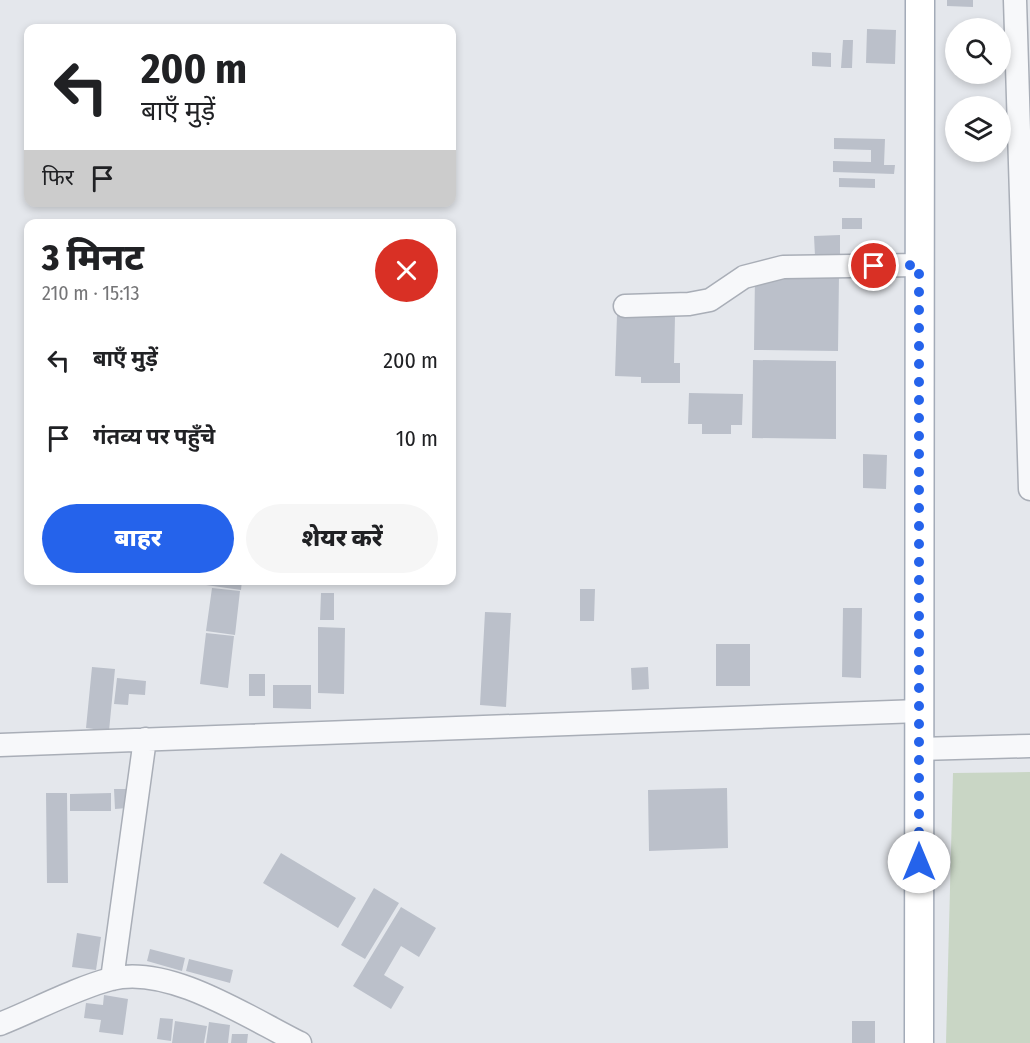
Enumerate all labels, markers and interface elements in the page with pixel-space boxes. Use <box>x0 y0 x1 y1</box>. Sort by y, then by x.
map controls <box>945 18 1011 162</box>
button: search <box>945 18 1011 84</box>
text: 200 m <box>141 44 247 94</box>
icon: left <box>42 48 120 126</box>
text: बाएँ मुड़ें <box>141 95 215 127</box>
button: layers <box>945 96 1011 162</box>
icon: arrive <box>86 162 119 195</box>
text: फिर <box>42 164 74 191</box>
text: 3 मिनट <box>42 236 144 280</box>
button: close <box>375 239 438 302</box>
pin <box>848 240 899 291</box>
icon: arrive <box>857 249 890 282</box>
text: 210 m · 15:13 <box>42 281 140 305</box>
icon: left <box>42 344 75 377</box>
text: बाएँ मुड़ें <box>93 345 158 372</box>
text: 200 m <box>383 347 438 374</box>
icon: arrive <box>42 422 75 455</box>
text: गंतव्य पर पहुँचे <box>93 423 215 450</box>
text: 10 m <box>396 425 438 452</box>
button: बाहर <box>42 504 234 573</box>
button: शेयर करें <box>246 504 438 573</box>
position arrow <box>887 830 951 894</box>

